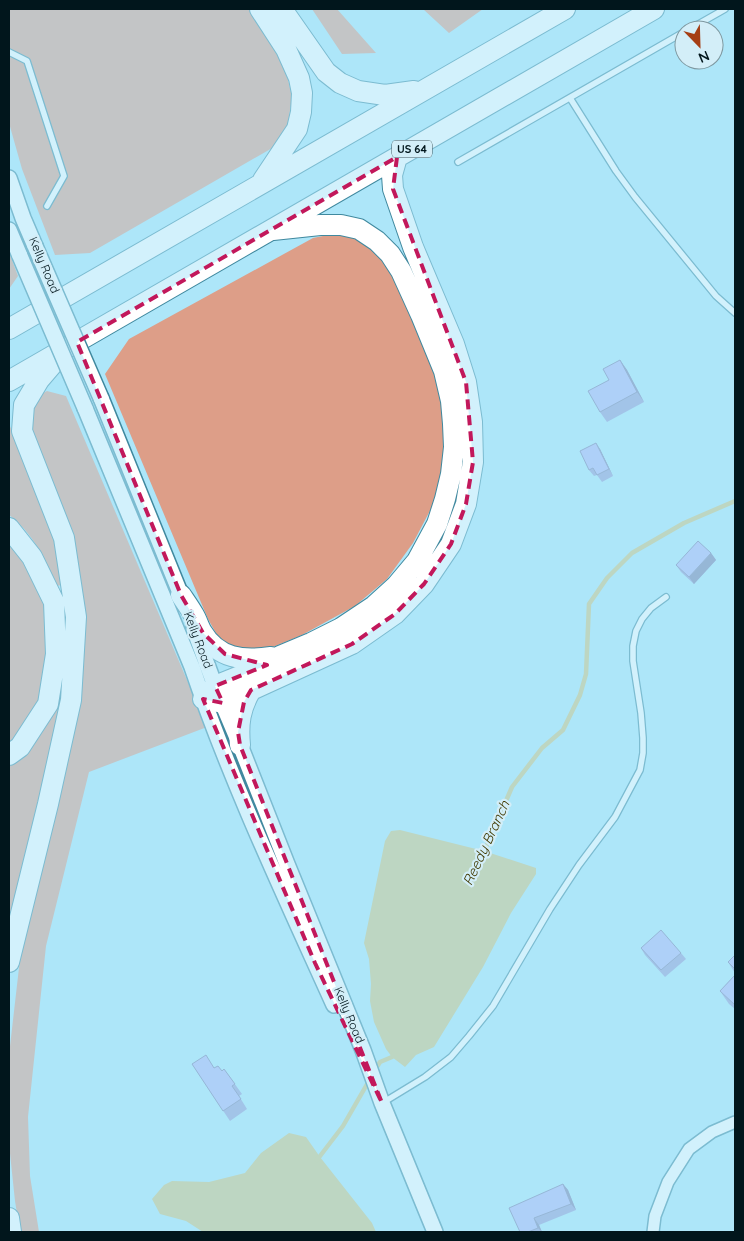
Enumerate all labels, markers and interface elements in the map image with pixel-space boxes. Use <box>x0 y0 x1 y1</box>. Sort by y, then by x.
north arrow <box>674 20 724 70</box>
text: N <box>696 47 712 67</box>
road number: US 64 <box>392 140 432 158</box>
street label: Kelly Road <box>26 234 63 295</box>
street label: Kelly Road <box>181 609 216 670</box>
water label: Reedy Branch <box>459 797 514 888</box>
street label: Kelly Road <box>331 984 368 1045</box>

